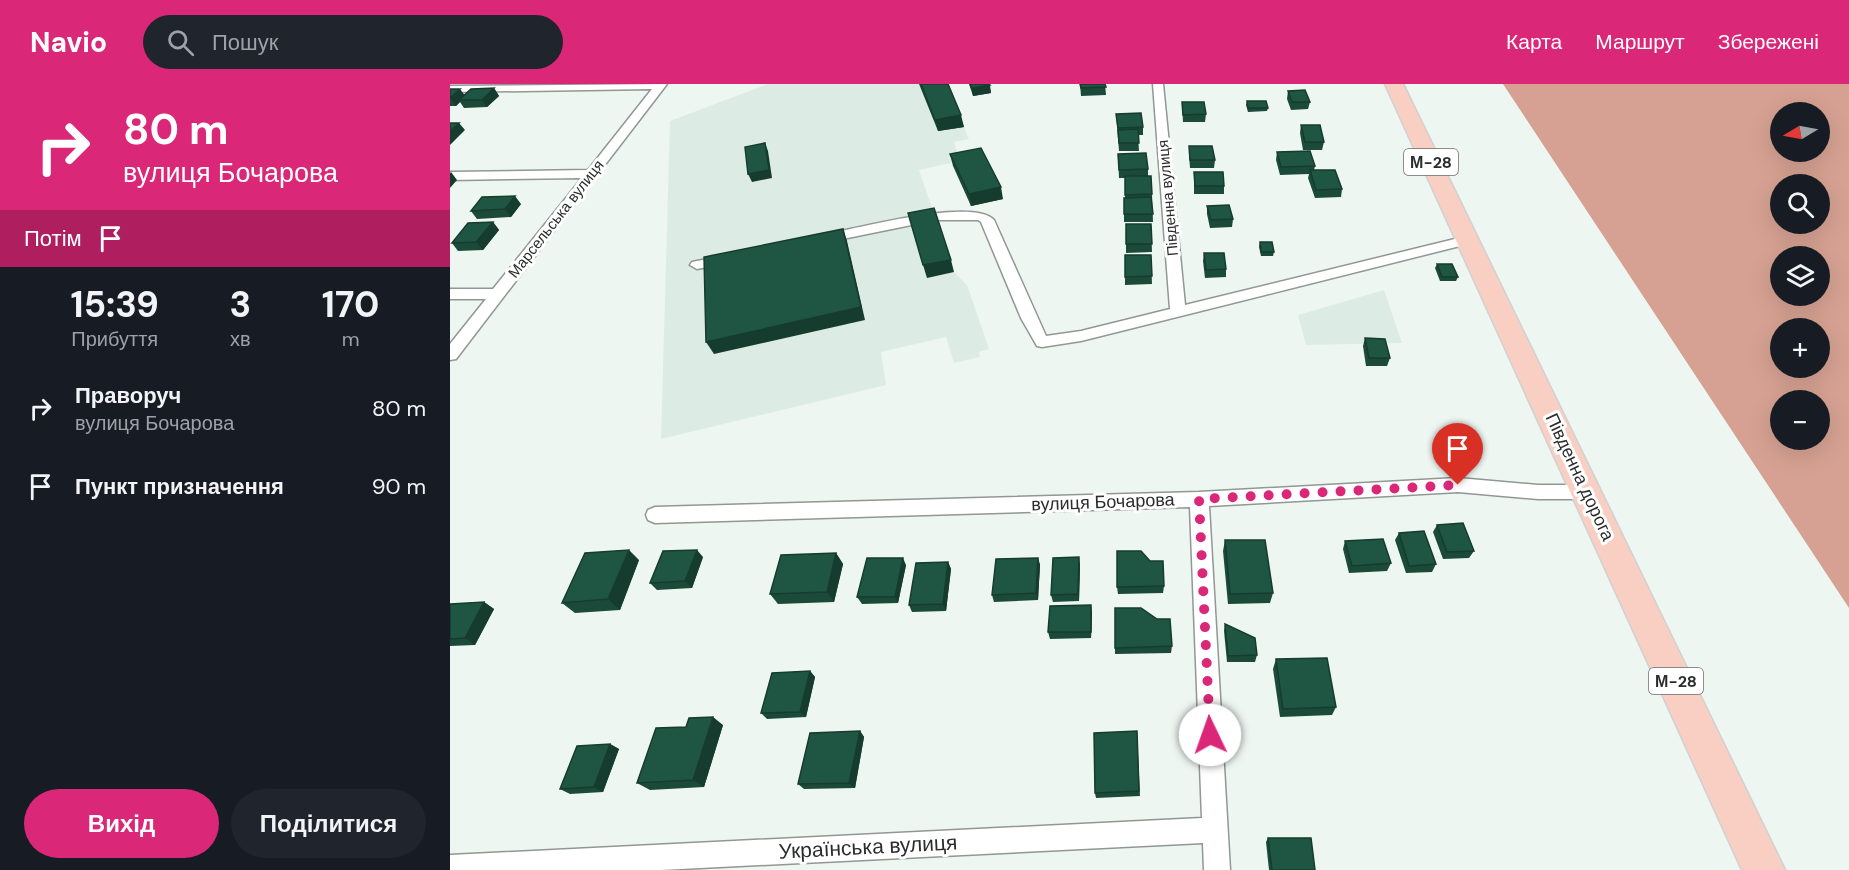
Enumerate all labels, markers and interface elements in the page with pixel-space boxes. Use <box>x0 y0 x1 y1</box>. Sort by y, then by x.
search box <box>143 15 563 69</box>
text: Navio <box>30 24 107 61</box>
icon: search <box>164 26 197 59</box>
text: Пошук <box>212 28 278 57</box>
text: Карта <box>1506 28 1562 56</box>
text: Маршрут <box>1595 28 1685 56</box>
text: Збережені <box>1718 28 1819 56</box>
text: 80 m <box>123 102 229 157</box>
north arrow <box>1770 102 1830 162</box>
map controls <box>1770 102 1830 450</box>
icon: right <box>24 108 102 186</box>
street label: Південна вулиця <box>1153 139 1183 257</box>
road number: М-28 <box>1404 149 1458 175</box>
text: вулиця Бочарова <box>123 155 338 190</box>
street label: Марсельська вулиця <box>504 156 608 282</box>
button: search <box>1770 174 1830 234</box>
icon: arrive <box>94 222 127 255</box>
text: Потім <box>24 224 82 253</box>
button: layers <box>1770 246 1830 306</box>
text: 15:39 <box>71 281 159 328</box>
text: 3 <box>230 281 251 328</box>
text: 170 <box>322 281 379 328</box>
button: + <box>1770 318 1830 378</box>
text: Прибуття <box>71 326 158 352</box>
text: хв <box>230 326 251 352</box>
text: m <box>342 326 360 352</box>
text: Праворуч <box>75 381 181 410</box>
button: − <box>1770 390 1830 450</box>
icon: right <box>24 392 57 425</box>
text: 80 m <box>372 394 426 423</box>
street label: Південна дорога <box>1540 409 1620 546</box>
text: вулиця Бочарова <box>75 410 234 436</box>
pin <box>1432 423 1483 485</box>
icon: arrive <box>1441 432 1474 465</box>
icon: arrive <box>24 470 57 503</box>
text: Пункт призначення <box>75 472 284 501</box>
text: 90 m <box>372 472 426 501</box>
street label: вулиця Бочарова <box>1031 487 1176 516</box>
road number: М-28 <box>1649 668 1703 694</box>
position arrow <box>1178 703 1242 767</box>
button: Вихід <box>24 789 219 858</box>
button: Поділитися <box>231 789 426 858</box>
street label: Українська вулиця <box>778 828 958 866</box>

